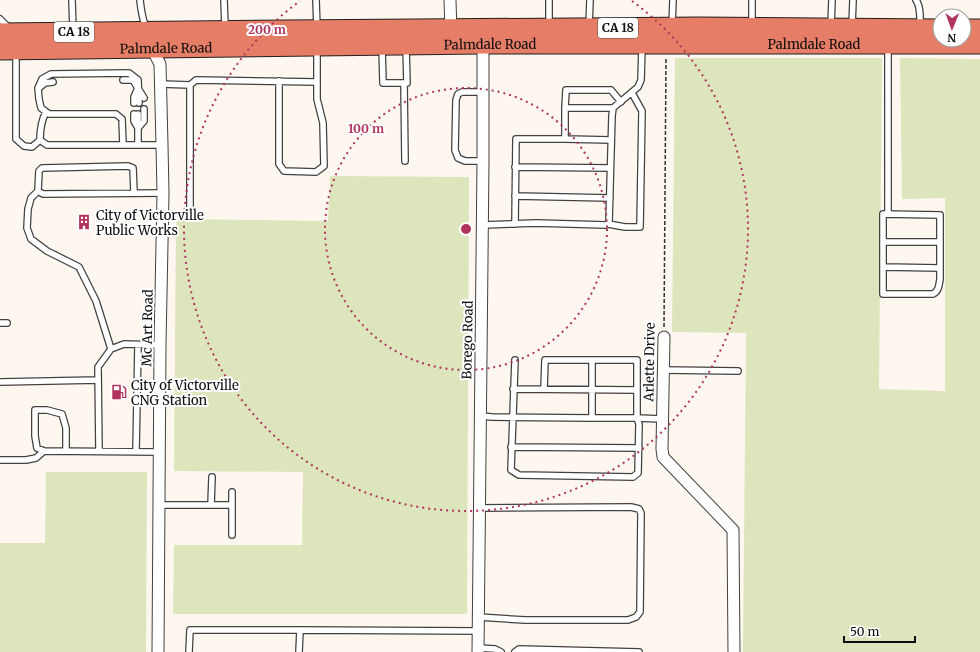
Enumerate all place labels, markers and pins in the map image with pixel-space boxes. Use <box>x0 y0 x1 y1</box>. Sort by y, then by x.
place label: City of Victorville Public Works <box>96 207 204 239</box>
building icon: City of Victorville Public Works <box>75 213 93 231</box>
centre of rings <box>459 222 473 236</box>
place label: City of Victorville CNG Station <box>131 377 239 409</box>
fuel station icon: City of Victorville CNG Station <box>110 383 128 401</box>

